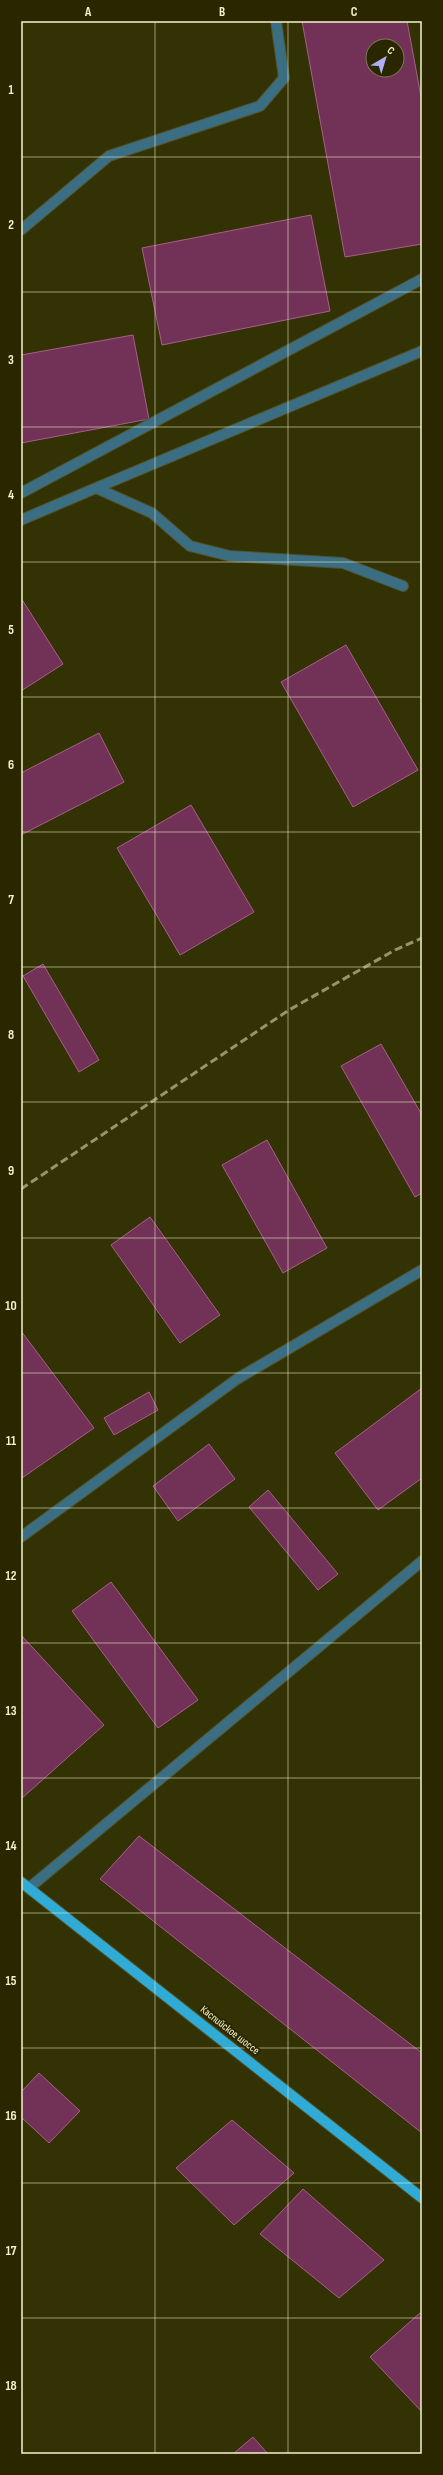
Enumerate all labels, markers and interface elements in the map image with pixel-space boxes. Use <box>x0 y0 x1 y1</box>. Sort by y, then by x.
text: A <box>84 4 92 20</box>
text: B <box>219 4 225 20</box>
text: C <box>351 4 358 20</box>
north arrow <box>365 38 405 78</box>
text: С <box>385 44 397 58</box>
text: 1 <box>8 82 14 98</box>
text: 2 <box>8 217 14 233</box>
text: 3 <box>8 352 14 368</box>
text: 4 <box>8 487 14 503</box>
text: 5 <box>8 622 14 638</box>
text: 6 <box>8 757 14 773</box>
text: 7 <box>8 892 14 908</box>
text: 8 <box>8 1027 14 1043</box>
text: 9 <box>8 1163 14 1179</box>
text: 10 <box>5 1298 17 1314</box>
text: 11 <box>6 1433 16 1449</box>
text: 12 <box>6 1568 17 1584</box>
text: 13 <box>6 1703 17 1719</box>
text: 14 <box>5 1838 17 1854</box>
text: 15 <box>6 1973 17 1989</box>
street label: Каспийское шоссе <box>198 2003 262 2057</box>
text: 16 <box>5 2108 17 2124</box>
text: 17 <box>6 2243 17 2259</box>
text: 18 <box>5 2378 17 2394</box>

